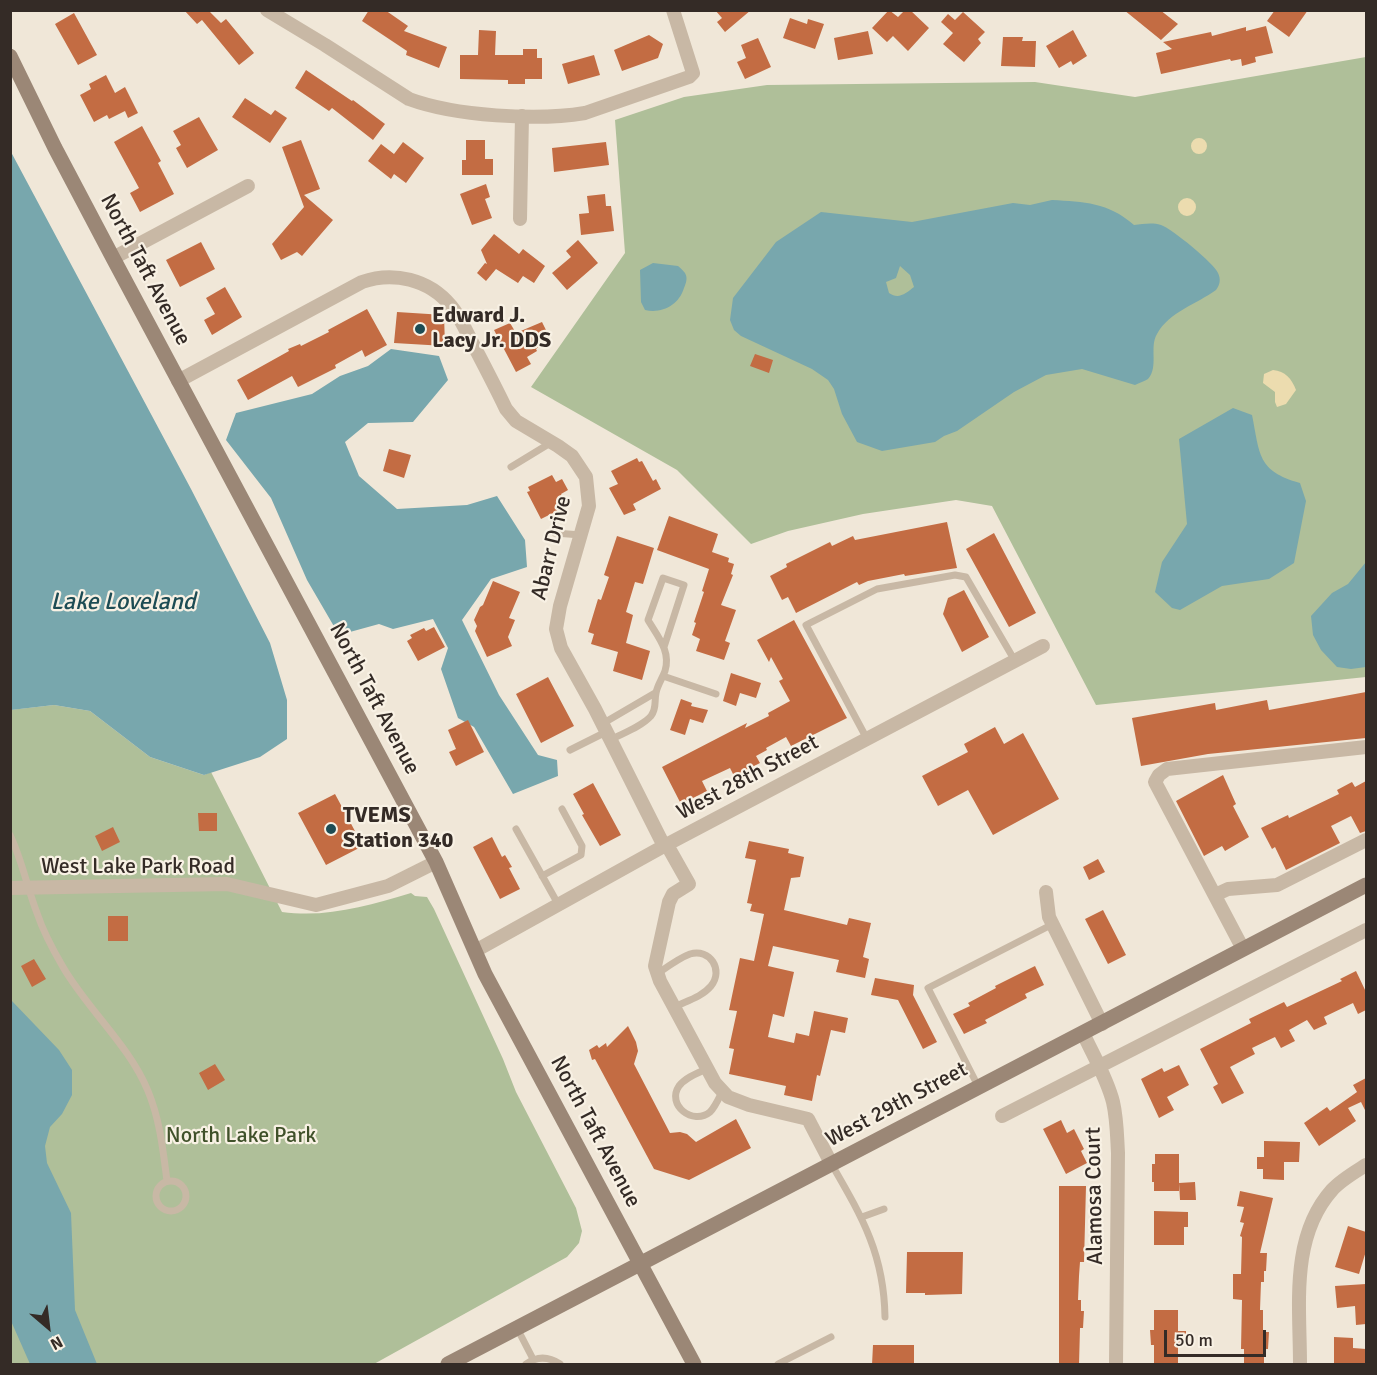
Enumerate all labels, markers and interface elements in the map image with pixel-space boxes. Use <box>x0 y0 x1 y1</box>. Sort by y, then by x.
street label: North Taft Avenue <box>94 190 196 350</box>
place label: Edward J. Lacy Jr. DDS <box>432 303 551 354</box>
marker: Edward J. Lacy Jr. DDS <box>413 322 427 336</box>
street label: Abarr Drive <box>526 493 578 603</box>
water label: Lake Loveland <box>50 589 196 617</box>
street label: North Taft Avenue <box>323 619 425 779</box>
street label: West 28th Street <box>673 730 823 826</box>
place label: TVEMS Station 340 <box>343 803 453 854</box>
marker: TVEMS Station 340 <box>324 822 338 836</box>
street label: West Lake Park Road <box>41 854 235 880</box>
street label: North Taft Avenue <box>544 1052 646 1212</box>
street label: West 29th Street <box>822 1057 972 1153</box>
park label: North Lake Park <box>166 1123 316 1149</box>
street label: Alamosa Court <box>1081 1127 1109 1265</box>
north arrow <box>18 1297 78 1357</box>
scale bar <box>1167 1318 1269 1356</box>
text: 50 m <box>1175 1329 1213 1351</box>
text: N <box>47 1331 66 1354</box>

